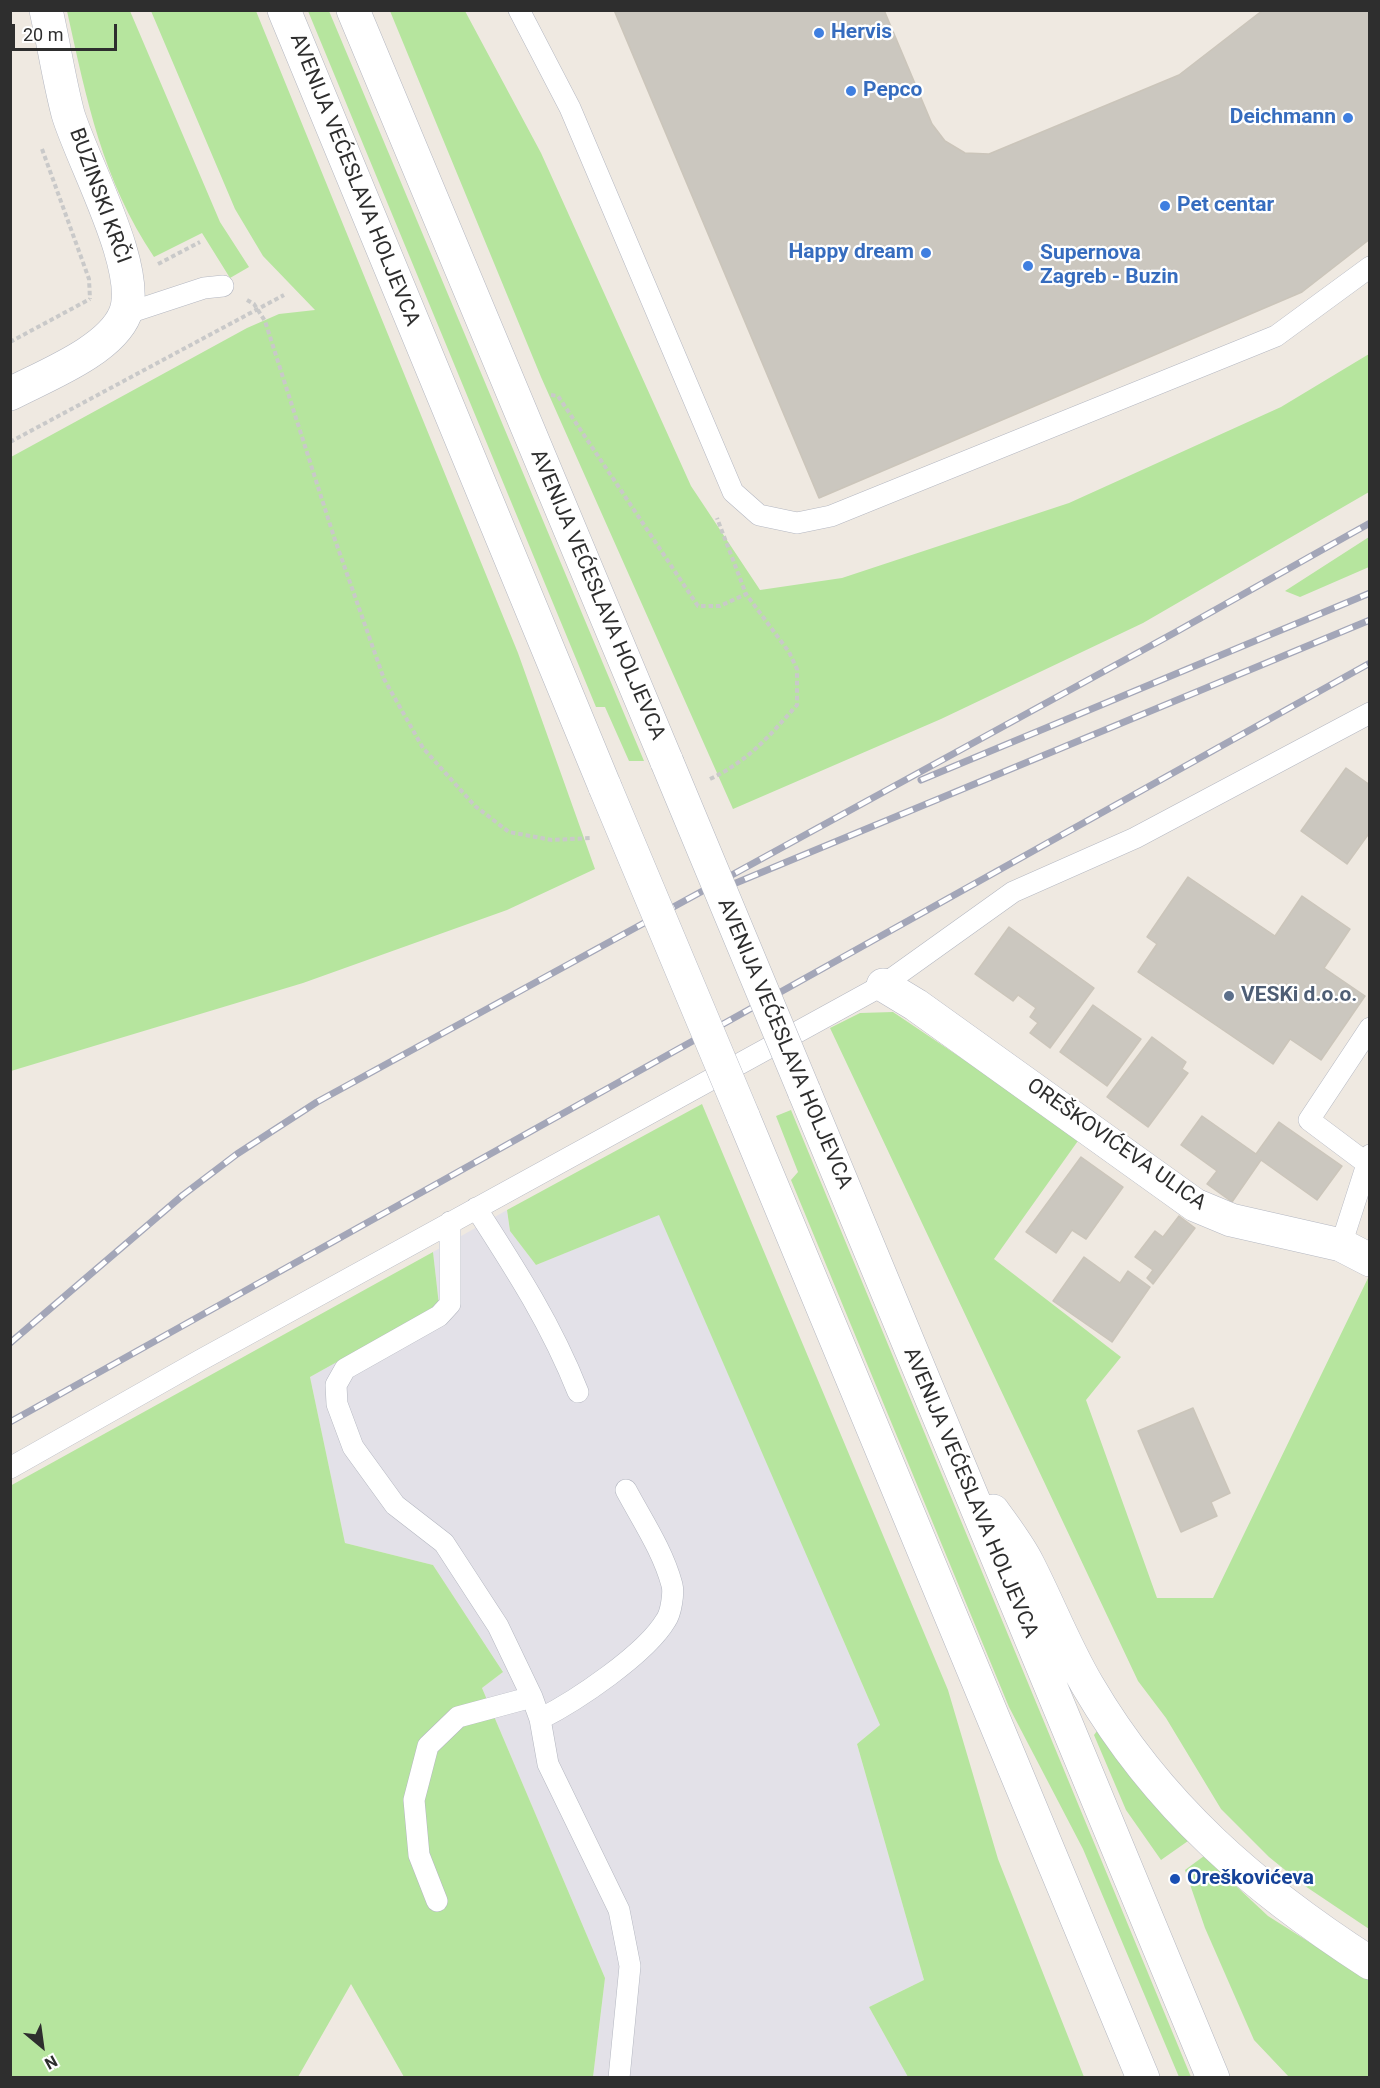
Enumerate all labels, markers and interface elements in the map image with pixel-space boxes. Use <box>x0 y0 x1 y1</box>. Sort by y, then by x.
scale bar <box>15 12 120 50</box>
place label: Hervis <box>831 20 892 46</box>
text: 20 m <box>23 24 63 45</box>
marker: Hervis <box>812 26 826 40</box>
street label: AVENIJA VEĆESLAVA HOLJEVCA <box>284 30 424 330</box>
place label: Pepco <box>863 78 922 104</box>
marker: Pepco <box>844 84 858 98</box>
place label: Deichmann <box>1230 105 1336 131</box>
marker: Deichmann <box>1341 111 1355 125</box>
street label: BUZINSKI KRČI <box>63 125 135 267</box>
place label: Pet centar <box>1177 193 1274 219</box>
marker: Pet centar <box>1158 199 1172 213</box>
place label: Happy dream <box>789 240 914 266</box>
place label: Supernova Zagreb - Buzin <box>1040 241 1179 291</box>
marker: Happy dream <box>919 246 933 260</box>
marker: Supernova Zagreb - Buzin <box>1021 259 1035 273</box>
street label: AVENIJA VEĆESLAVA HOLJEVCA <box>524 446 670 744</box>
street label: AVENIJA VEĆESLAVA HOLJEVCA <box>711 895 857 1193</box>
place label: VESKi d.o.o. <box>1241 983 1357 1009</box>
marker: VESKi d.o.o. <box>1222 989 1236 1003</box>
street label: OREŠKOVIĆEVA ULICA <box>1022 1074 1210 1216</box>
street label: AVENIJA VEĆESLAVA HOLJEVCA <box>897 1344 1043 1642</box>
place label: Oreškovićeva <box>1187 1866 1314 1892</box>
marker: Oreškovićeva <box>1168 1872 1182 1886</box>
north arrow <box>12 2016 72 2076</box>
text: N <box>41 2051 61 2073</box>

